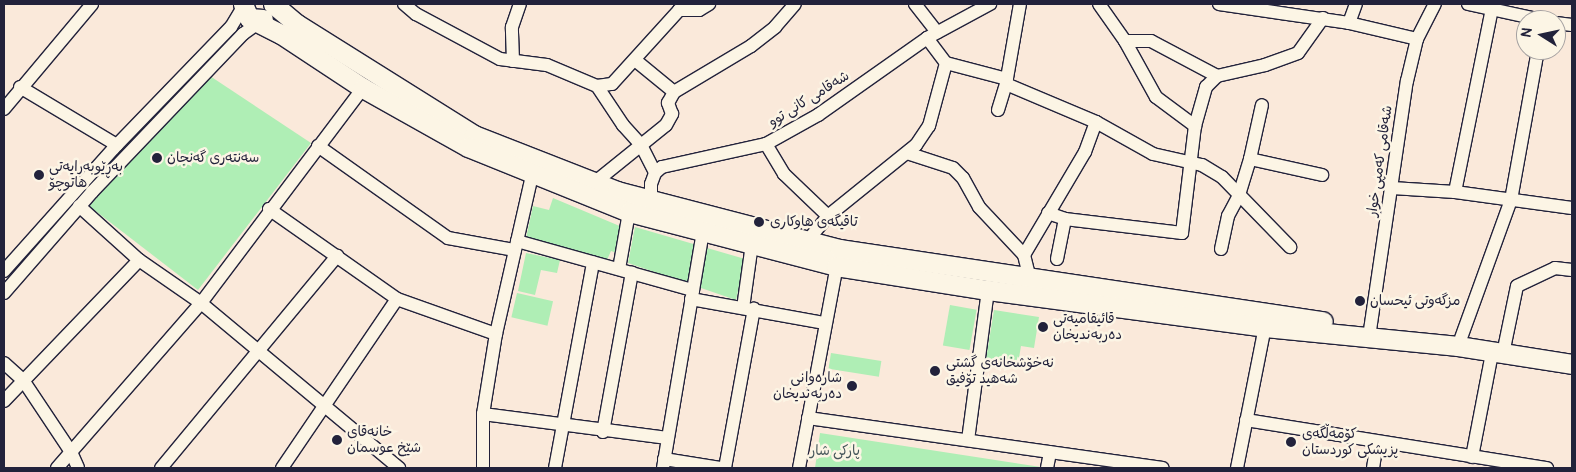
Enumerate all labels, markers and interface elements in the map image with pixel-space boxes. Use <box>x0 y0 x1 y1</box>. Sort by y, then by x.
north arrow <box>1516 10 1566 60</box>
text: N <box>1518 26 1536 39</box>
street label: شەقامی کانی توو <box>765 67 853 131</box>
street label: شەقامی کەمپی خوار <box>1364 104 1396 218</box>
place label: سەنتەری گەنجان <box>167 150 259 166</box>
marker: سەنتەری گەنجان <box>151 152 163 164</box>
place label: بەڕێوبەرایەتی هاتوچۆ <box>49 159 123 192</box>
marker: بەڕێوبەرایەتی هاتوچۆ <box>33 169 45 181</box>
place label: تاقیگەی هاوکاری <box>770 214 858 230</box>
marker: تاقیگەی هاوکاری <box>752 215 766 229</box>
place label: مزگەوتی ئیحسان <box>1370 293 1460 309</box>
marker: مزگەوتی ئیحسان <box>1354 295 1366 307</box>
place label: قائیقامیەتی دەربەندیخان <box>1053 311 1122 344</box>
marker: قائیقامیەتی دەربەندیخان <box>1037 321 1049 333</box>
place label: نەخۆشخانەی گشتی شەهید تۆفیق <box>946 355 1054 388</box>
marker: نەخۆشخانەی گشتی شەهید تۆفیق <box>928 364 942 378</box>
place label: شارەوانی دەربەندیخان <box>773 370 842 402</box>
marker: شارەوانی دەربەندیخان <box>846 380 858 392</box>
place label: خانەقای شێخ عوسمان <box>347 424 421 457</box>
place label: كۆمەڵگەی پزیشكی كوردستان <box>1302 426 1398 458</box>
marker: خانەقای شێخ عوسمان <box>331 434 343 446</box>
marker: كۆمەڵگەی پزیشكی كوردستان <box>1284 435 1298 449</box>
park label: پاركى شار <box>810 443 860 459</box>

